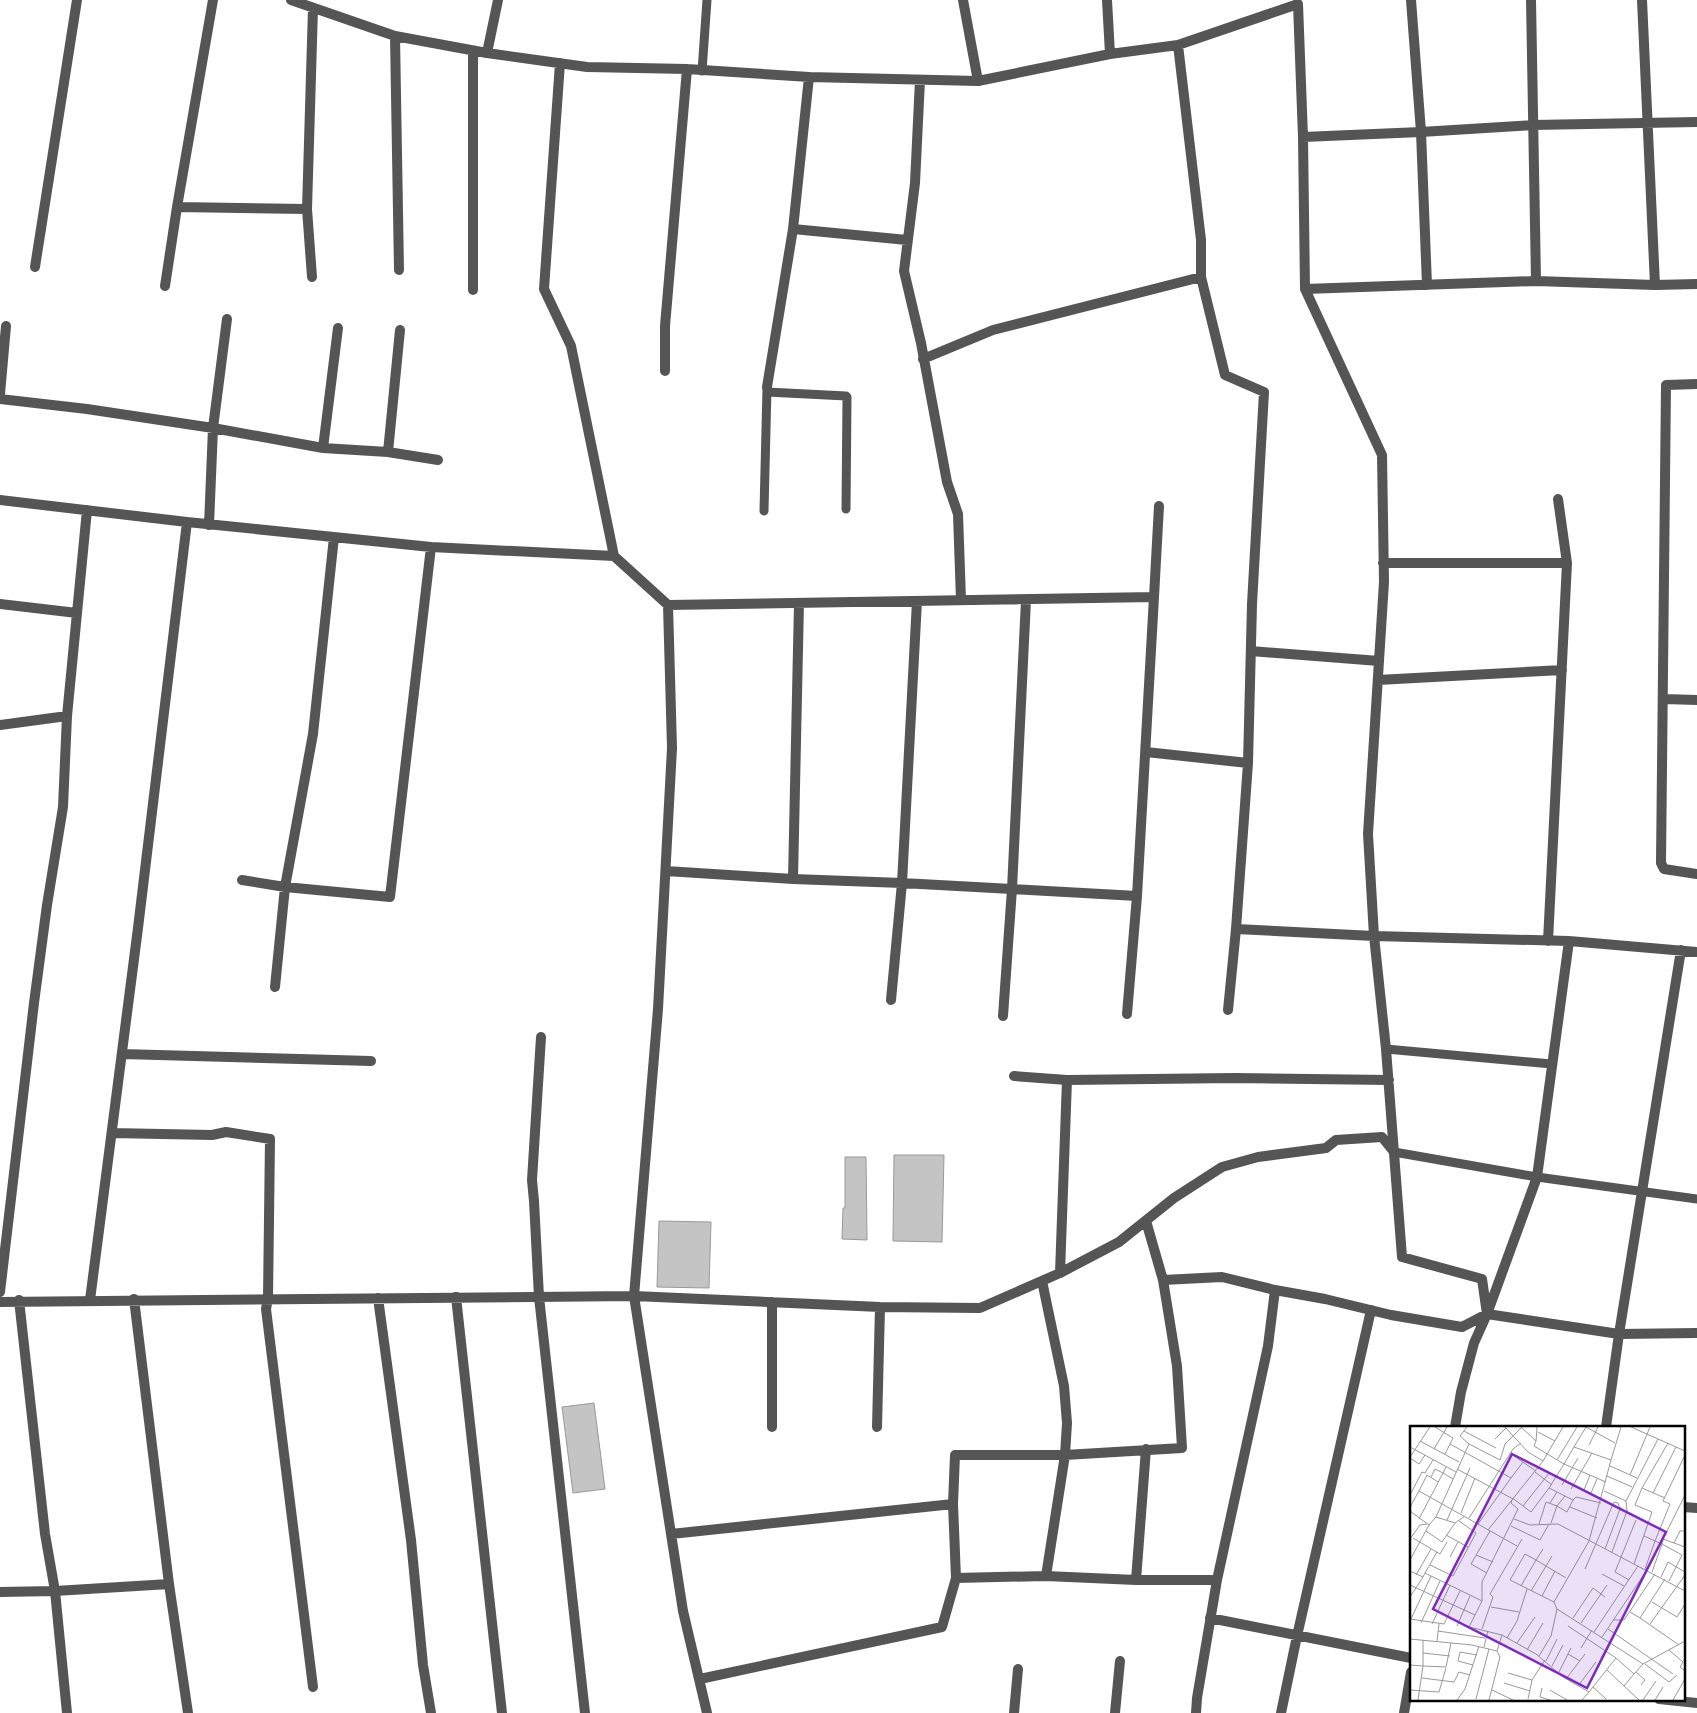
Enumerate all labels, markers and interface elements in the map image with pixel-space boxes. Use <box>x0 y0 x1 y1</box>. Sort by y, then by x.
inset map <box>1410 1426 1684 1700</box>

